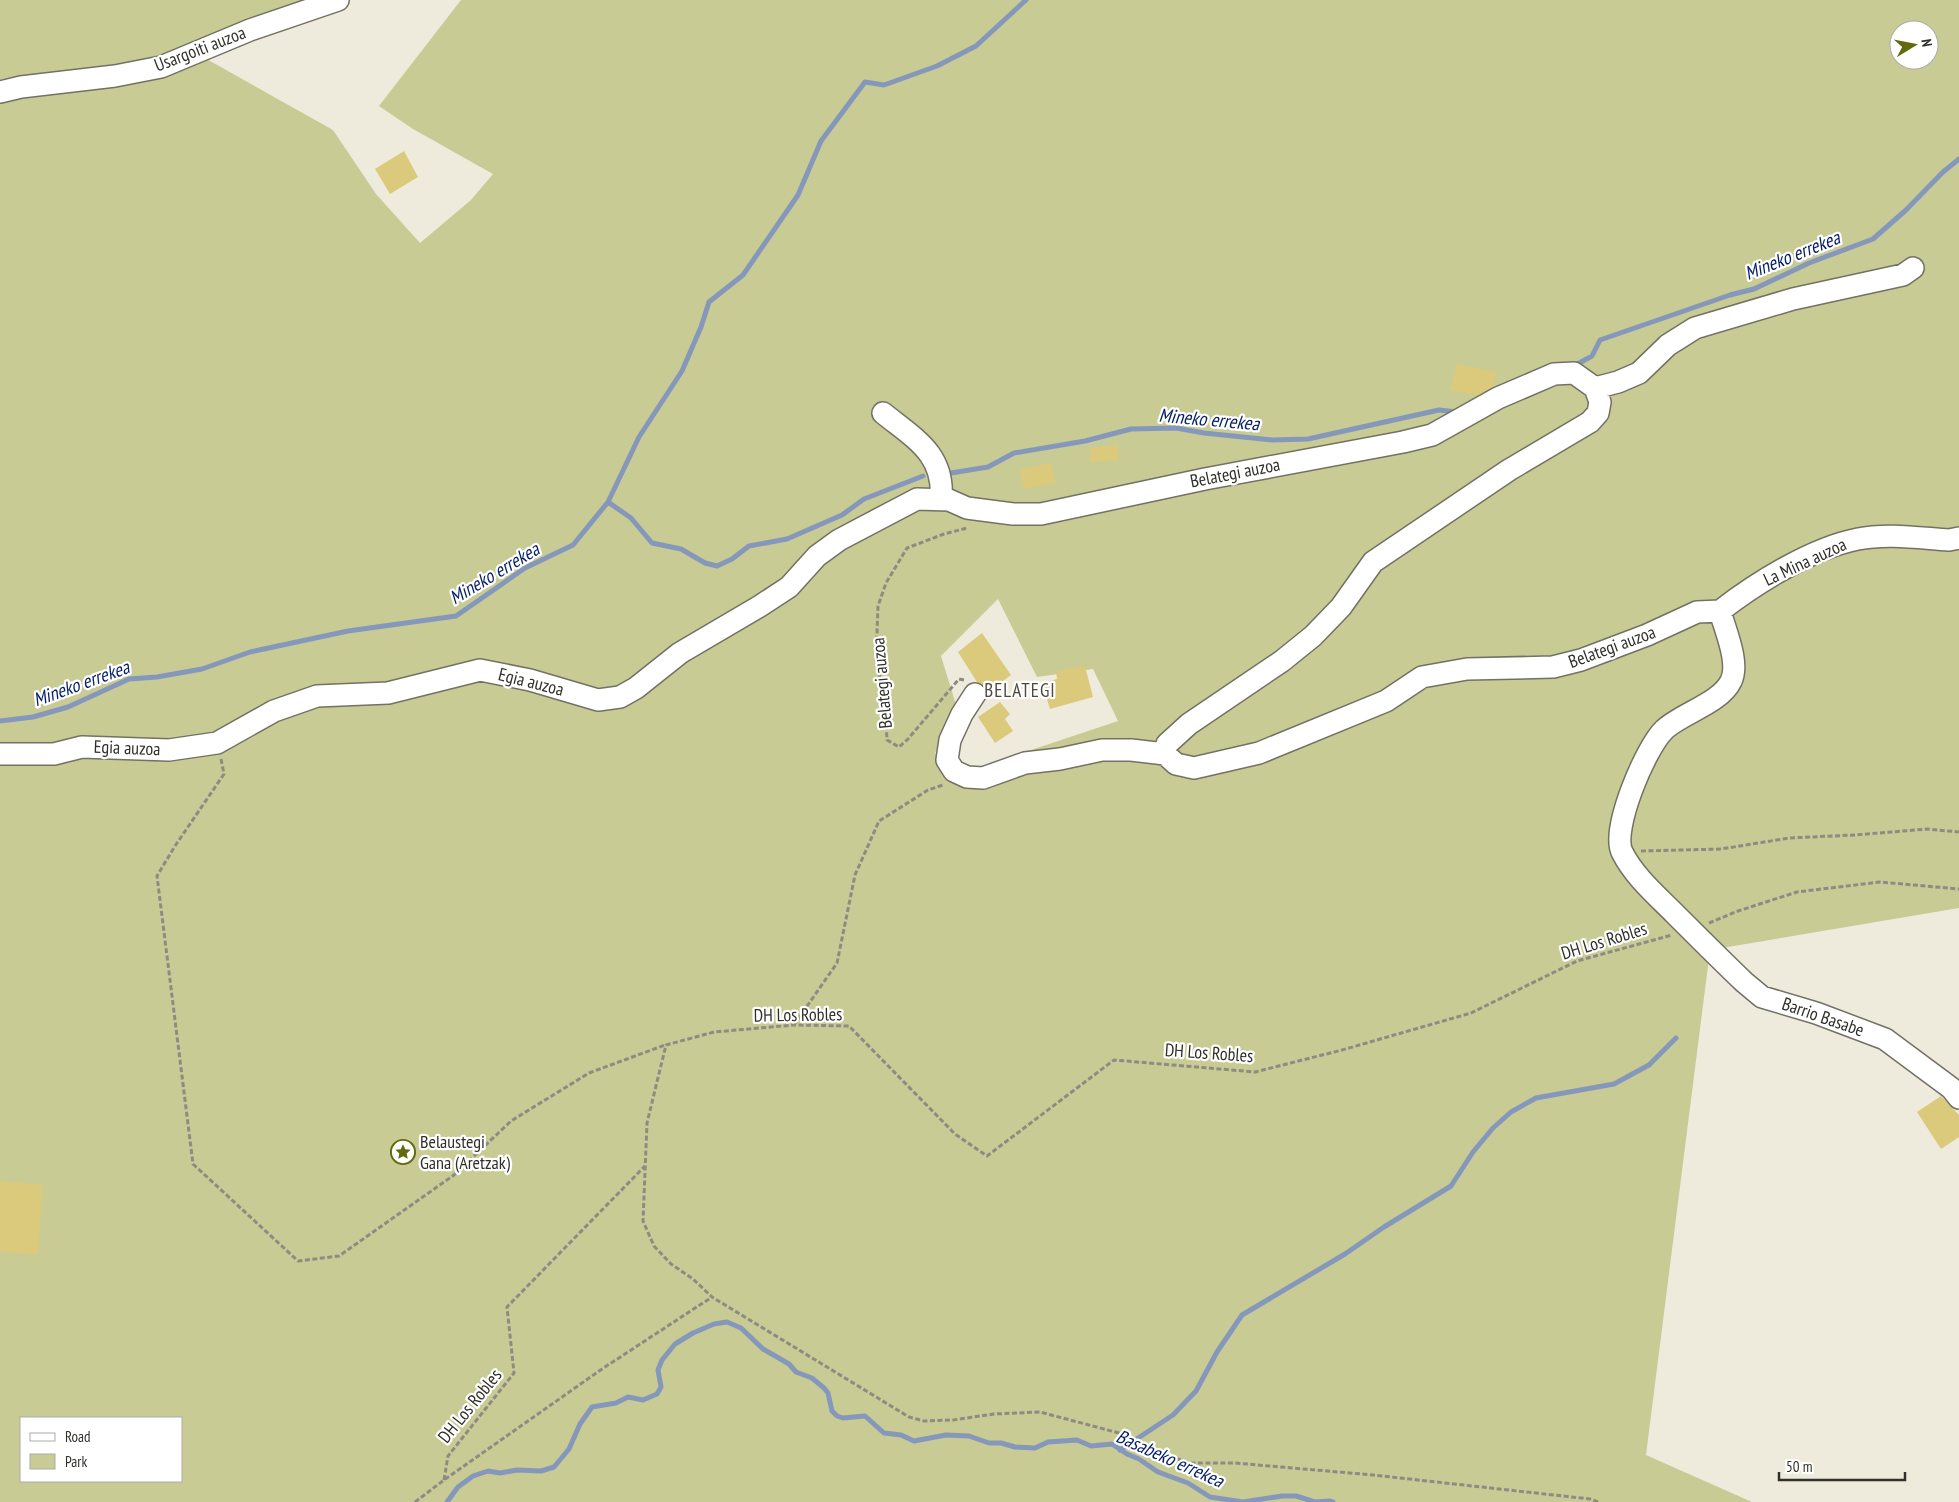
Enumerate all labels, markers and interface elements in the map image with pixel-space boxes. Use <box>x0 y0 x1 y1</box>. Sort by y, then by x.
north arrow <box>1889 20 1939 70</box>
street label: Usargoiti auzoa <box>151 21 249 76</box>
text: N <box>1917 37 1936 48</box>
water label: Mineko errekea <box>1741 225 1844 285</box>
water label: Mineko errekea <box>1158 403 1262 435</box>
street label: Belategi auzoa <box>1188 453 1282 492</box>
street label: La Mina auzoa <box>1760 532 1850 591</box>
water label: Mineko errekea <box>445 536 544 609</box>
street label: Belategi auzoa <box>1565 620 1659 673</box>
street label: Belategi auzoa <box>866 637 897 729</box>
water label: Mineko errekea <box>30 654 134 711</box>
street label: Egia auzoa <box>496 662 566 701</box>
district label: BELATEGI <box>984 678 1056 702</box>
street label: Egia auzoa <box>93 735 161 760</box>
street label: DH Los Robles <box>1558 917 1650 964</box>
street label: Barrio Basabe <box>1779 992 1867 1041</box>
street label: DH Los Robles <box>754 1002 842 1027</box>
street label: DH Los Robles <box>1164 1038 1254 1067</box>
place label: Belaustegi Gana (Aretzak) <box>420 1130 511 1174</box>
place icon: Belaustegi Gana (Aretzak) <box>390 1139 416 1165</box>
street label: DH Los Robles <box>433 1364 506 1447</box>
legend <box>20 1417 182 1482</box>
water label: Basabeko errekea <box>1113 1424 1229 1493</box>
text: Road <box>65 1427 91 1446</box>
scale bar <box>1779 1450 1905 1482</box>
text: Park <box>65 1452 87 1471</box>
text: 50 m <box>1786 1457 1812 1476</box>

